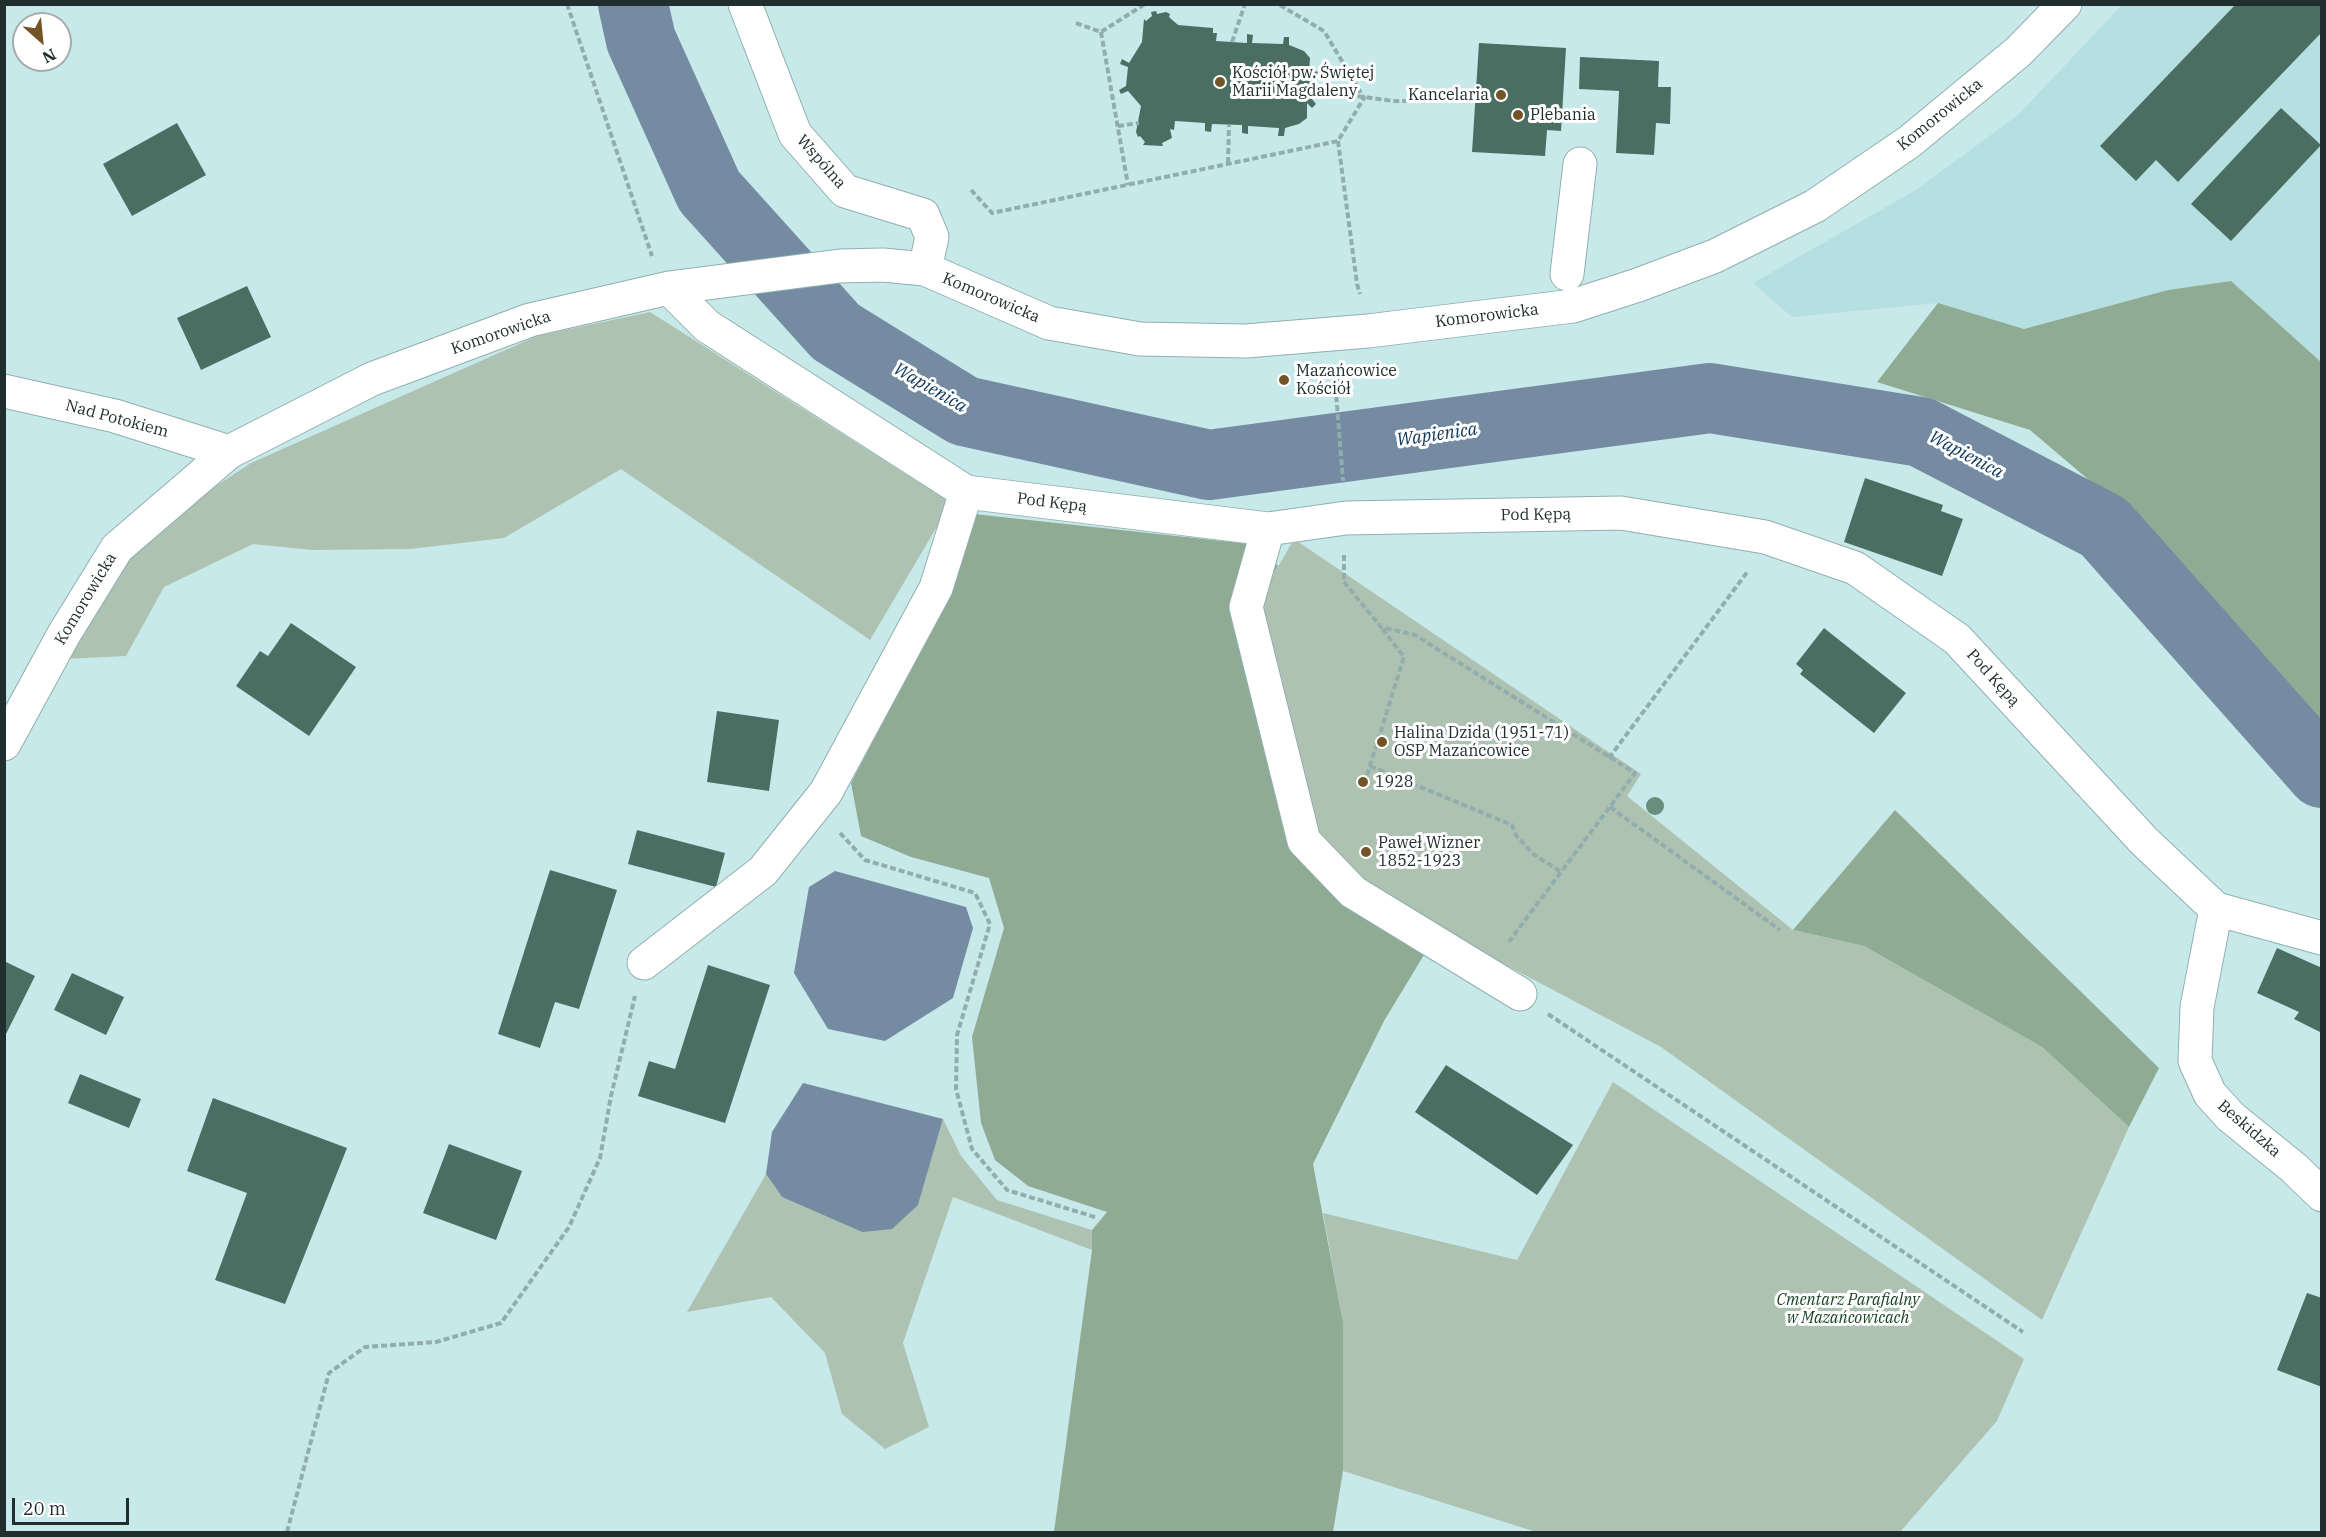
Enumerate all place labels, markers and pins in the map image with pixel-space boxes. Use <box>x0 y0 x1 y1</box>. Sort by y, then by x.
place label: Kościół pw. Świętej Marii Magdaleny <box>1232 63 1374 101</box>
marker: Kościół pw. Świętej Marii Magdaleny <box>1213 75 1227 89</box>
place label: Kancelaria <box>1408 85 1489 105</box>
marker: Kancelaria <box>1494 88 1508 102</box>
place label: Plebania <box>1530 105 1596 125</box>
marker: Plebania <box>1511 108 1525 122</box>
place label: Mazańcowice Kościół <box>1296 361 1397 399</box>
marker: Mazańcowice Kościół <box>1277 373 1291 387</box>
place label: Halina Dzida (1951-71) OSP Mazańcowice <box>1394 723 1569 761</box>
marker: Halina Dzida (1951-71) OSP Mazańcowice <box>1375 735 1389 749</box>
place label: 1928 <box>1375 772 1413 792</box>
marker: 1928 <box>1356 775 1370 789</box>
place label: Paweł Wizner 1852-1923 <box>1378 833 1480 871</box>
marker: Paweł Wizner 1852-1923 <box>1359 845 1373 859</box>

